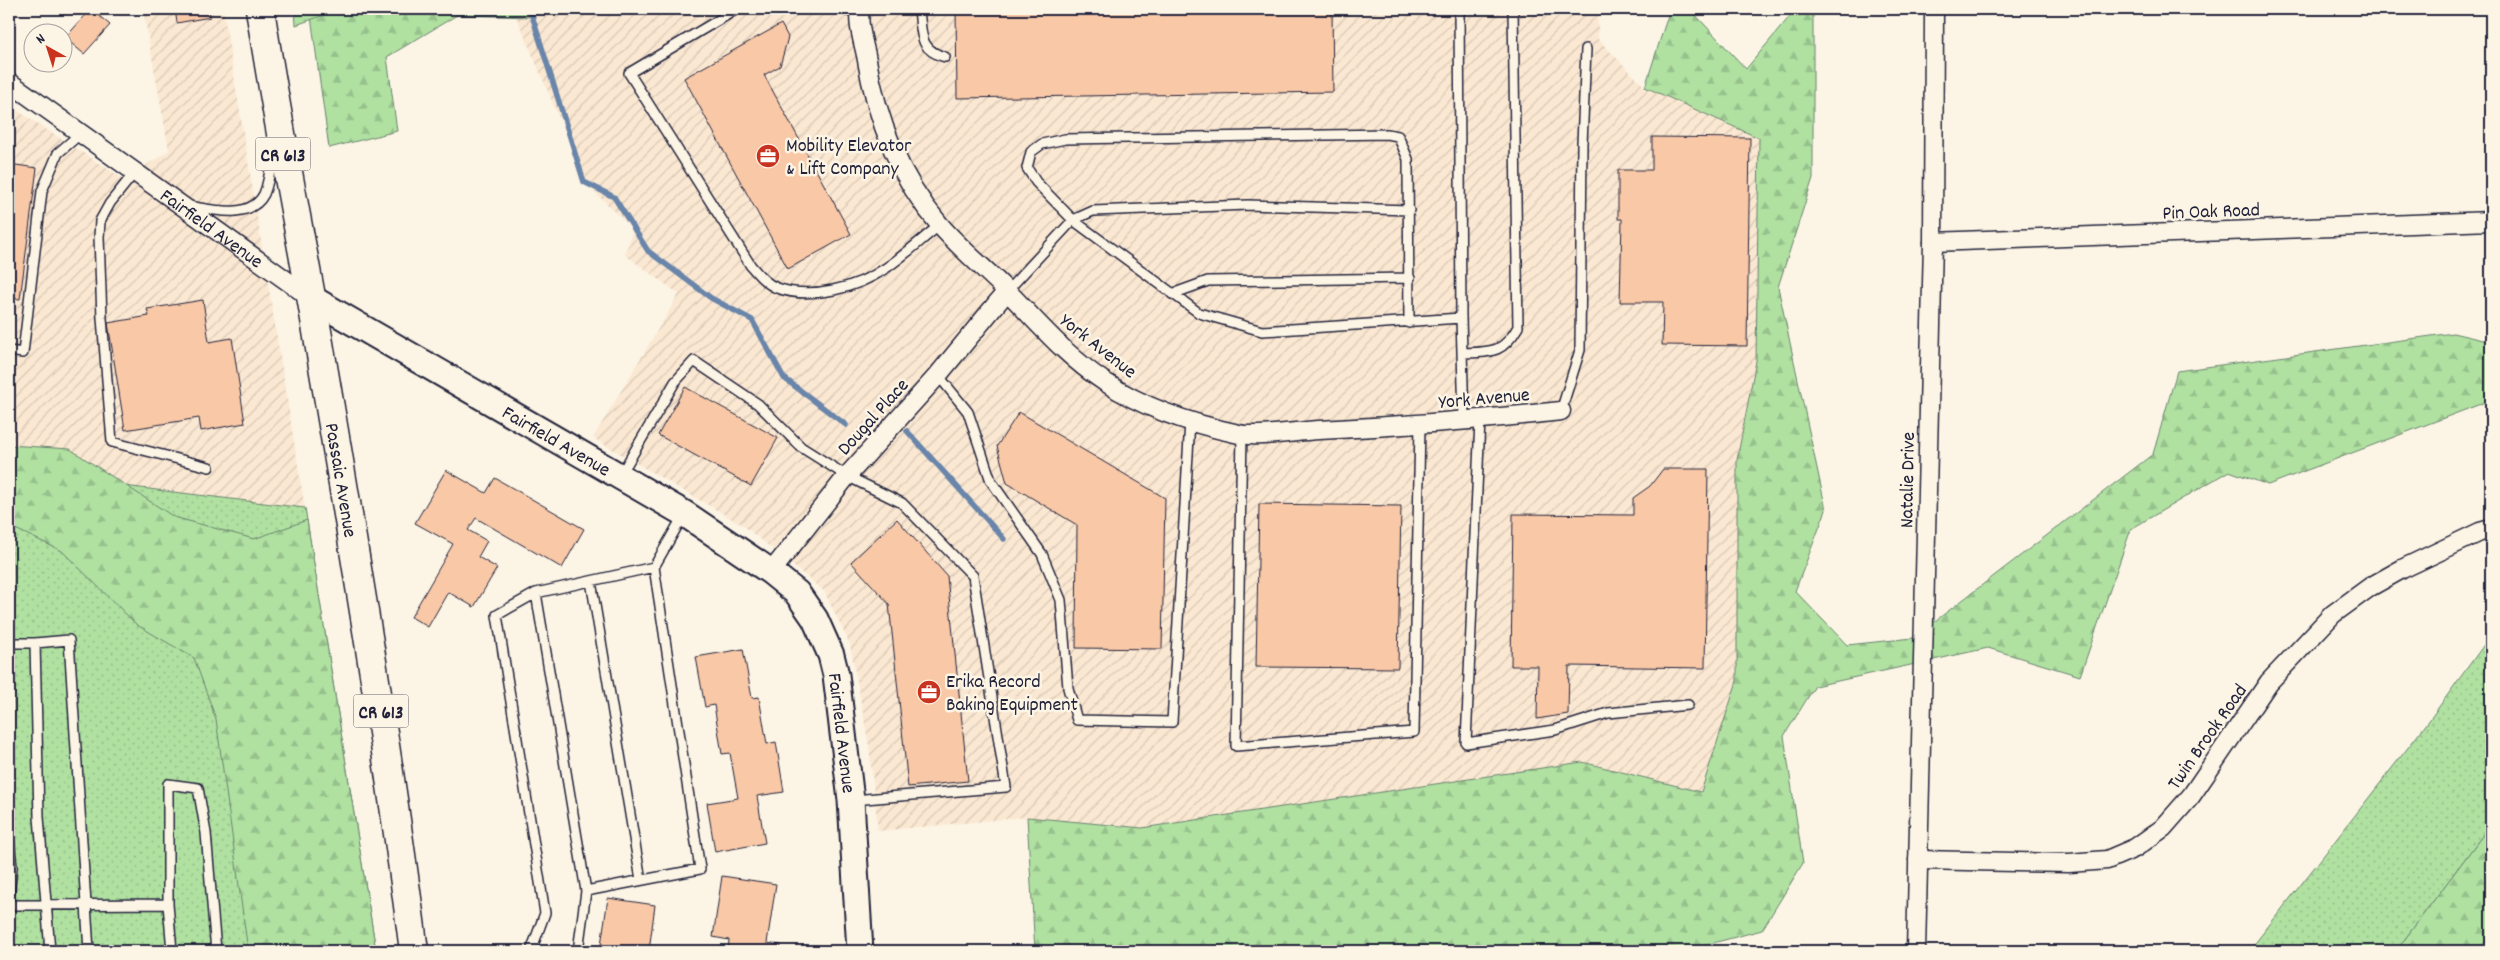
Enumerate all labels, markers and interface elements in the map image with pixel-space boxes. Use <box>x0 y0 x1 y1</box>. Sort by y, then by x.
north arrow <box>22 22 72 72</box>
text: N <box>32 29 50 49</box>
place label: Mobility Elevator & Lift Company <box>786 133 912 184</box>
road number: CR 613 <box>256 138 310 170</box>
office icon: Mobility Elevator & Lift Company <box>755 143 781 169</box>
street label: Fairfield Avenue <box>153 183 268 277</box>
street label: Pin Oak Road <box>2162 197 2260 229</box>
street label: York Avenue <box>1053 308 1142 387</box>
street label: Dougal Place <box>832 373 917 463</box>
street label: York Avenue <box>1438 382 1531 418</box>
street label: Fairfield Avenue <box>496 400 615 485</box>
street label: Passaic Avenue <box>316 421 363 540</box>
street label: Natalie Drive <box>1894 431 1924 528</box>
place label: Erika Record Baking Equipment <box>946 669 1078 720</box>
street label: Fairfield Avenue <box>819 672 861 795</box>
office icon: Erika Record Baking Equipment <box>916 679 942 705</box>
street label: Twin Brook Road <box>2162 679 2255 796</box>
road number: CR 613 <box>354 694 408 728</box>

